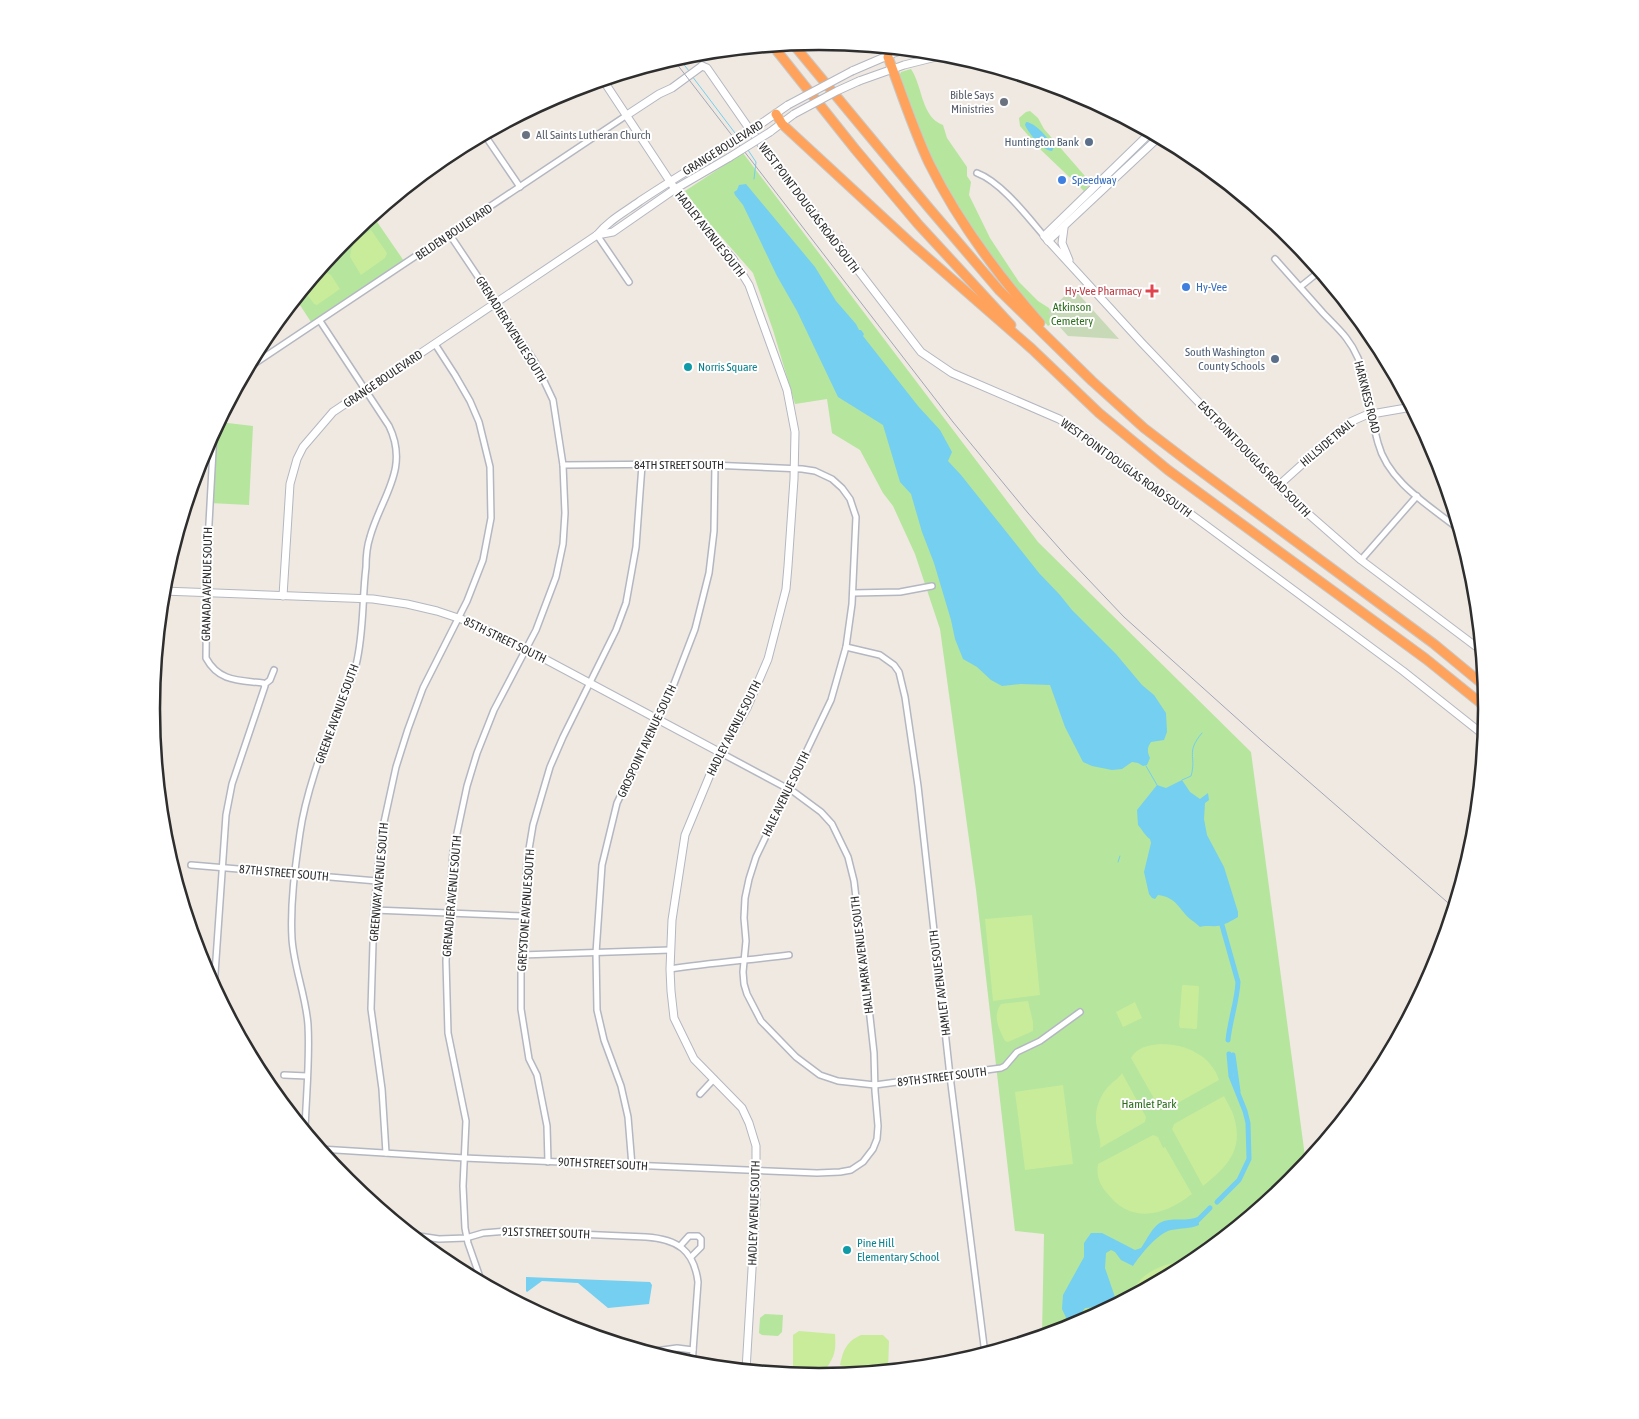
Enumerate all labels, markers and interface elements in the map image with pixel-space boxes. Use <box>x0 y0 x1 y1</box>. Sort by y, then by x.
place label: Bible Says Ministries <box>950 88 994 116</box>
marker: Bible Says Ministries <box>998 96 1010 108</box>
street label: GRANGE BOULEVARD <box>680 117 766 178</box>
place label: All Saints Lutheran Church <box>536 128 651 142</box>
marker: All Saints Lutheran Church <box>520 129 532 141</box>
place label: Huntington Bank <box>1004 135 1080 149</box>
marker: Huntington Bank <box>1083 136 1095 148</box>
street label: WEST POINT DOUGLAS ROAD SOUTH <box>756 140 862 276</box>
place label: Speedway <box>1072 173 1117 187</box>
marker: Speedway <box>1056 174 1068 186</box>
street label: HADLEY AVENUE SOUTH <box>672 188 748 280</box>
street label: BELDEN BOULEVARD <box>413 201 495 263</box>
street label: GRENADIER AVENUE SOUTH <box>473 274 549 384</box>
place label: Hy-Vee <box>1196 280 1227 294</box>
marker: Hy-Vee <box>1180 281 1192 293</box>
place label: Hy-Vee Pharmacy <box>1065 284 1142 298</box>
marker: Hy-Vee Pharmacy <box>1146 285 1158 297</box>
park label: Atkinson Cemetery <box>1051 300 1093 328</box>
place label: South Washington County Schools <box>1185 345 1265 373</box>
street label: GRANGE BOULEVARD <box>341 347 425 411</box>
marker: South Washington County Schools <box>1269 353 1281 365</box>
street label: HARKNESS ROAD <box>1351 359 1383 435</box>
place label: Norris Square <box>698 360 758 374</box>
marker: Norris Square <box>682 361 694 373</box>
street label: EAST POINT DOUGLAS ROAD SOUTH <box>1195 398 1313 520</box>
street label: WEST POINT DOUGLAS ROAD SOUTH <box>1058 416 1194 520</box>
street label: HILLSIDE TRAIL <box>1297 416 1357 469</box>
street label: 84TH STREET SOUTH <box>634 458 724 472</box>
street label: GRANADA AVENUE SOUTH <box>199 527 215 641</box>
street label: 85TH STREET SOUTH <box>461 614 549 666</box>
street label: GREENE AVENUE SOUTH <box>312 662 362 766</box>
street label: HADLEY AVENUE SOUTH <box>704 678 764 778</box>
street label: GROSPOINT AVENUE SOUTH <box>615 682 679 800</box>
street label: HALE AVENUE SOUTH <box>759 749 813 839</box>
street label: GREENWAY AVENUE SOUTH <box>367 822 391 942</box>
street label: GRENADIER AVENUE SOUTH <box>440 835 464 957</box>
street label: GREYSTONE AVENUE SOUTH <box>515 848 537 972</box>
street label: 87TH STREET SOUTH <box>239 862 329 884</box>
street label: HALLMARK AVENUE SOUTH <box>848 895 876 1015</box>
street label: HAMLET AVENUE SOUTH <box>927 929 953 1037</box>
street label: 89TH STREET SOUTH <box>896 1065 988 1089</box>
park label: Hamlet Park <box>1122 1097 1177 1111</box>
street label: 90TH STREET SOUTH <box>558 1155 648 1173</box>
street label: HADLEY AVENUE SOUTH <box>745 1160 763 1266</box>
street label: 91ST STREET SOUTH <box>502 1224 590 1242</box>
place label: Pine Hill Elementary School <box>857 1236 940 1264</box>
marker: Pine Hill Elementary School <box>841 1244 853 1256</box>

